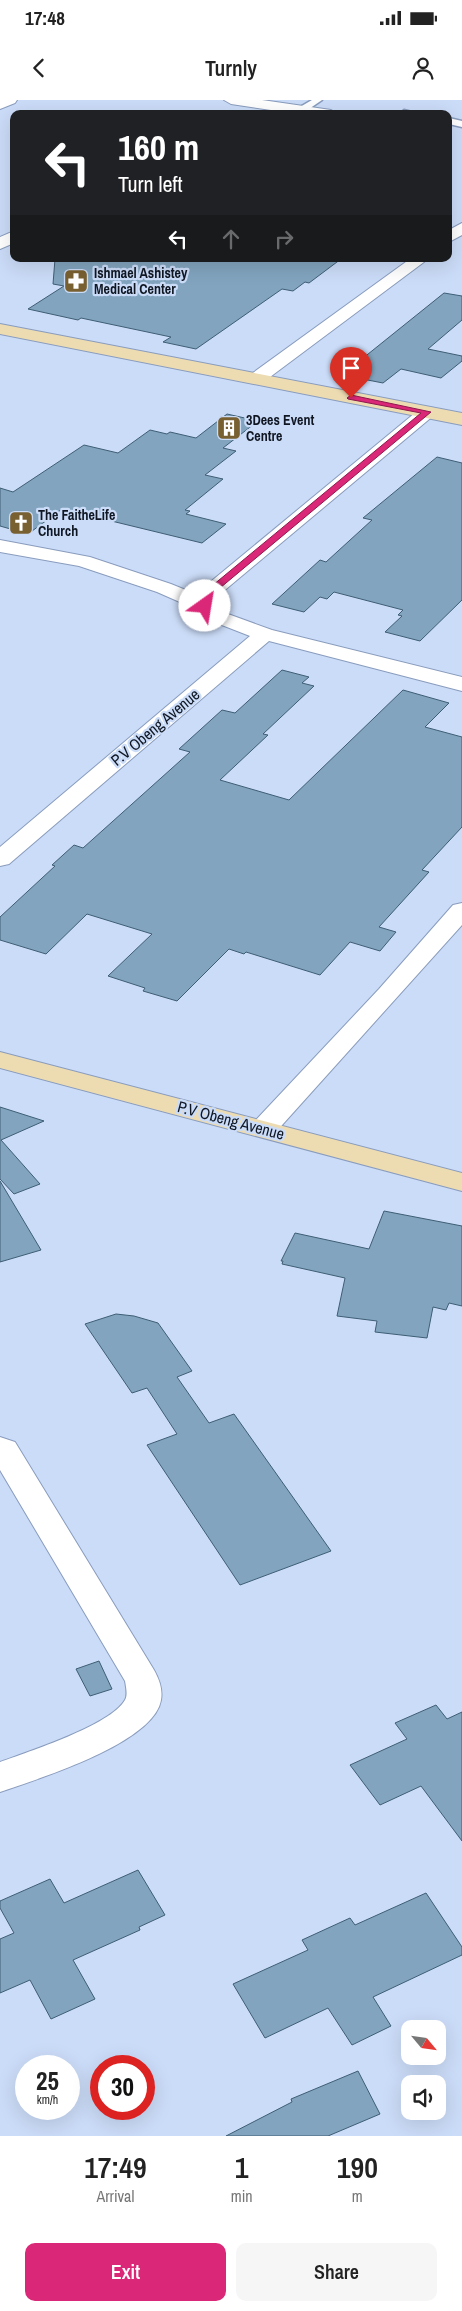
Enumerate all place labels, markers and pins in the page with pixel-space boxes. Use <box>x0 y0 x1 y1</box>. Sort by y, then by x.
place label: Ishmael Ashistey Medical Center <box>94 264 188 298</box>
pharmacy icon: Ishmael Ashistey Medical Center <box>63 268 89 294</box>
pin <box>330 347 372 398</box>
place label: 3Dees Event Centre <box>246 411 314 445</box>
building icon: 3Dees Event Centre <box>216 415 242 441</box>
place label: The FaitheLife Church <box>38 506 115 540</box>
church icon: The FaitheLife Church <box>8 510 34 536</box>

